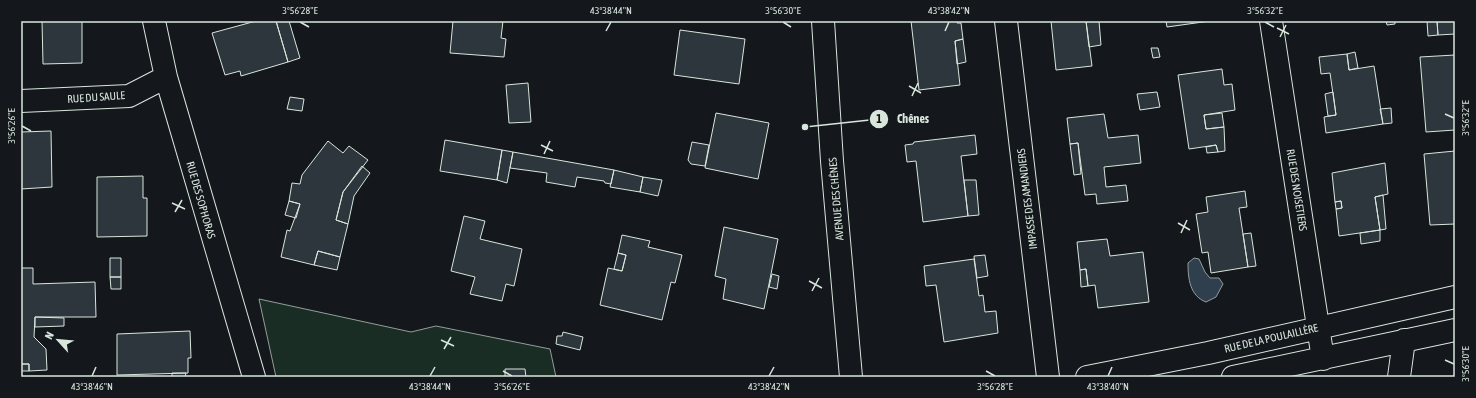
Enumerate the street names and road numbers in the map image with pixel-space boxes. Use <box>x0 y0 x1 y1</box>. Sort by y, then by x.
street label: RUE DU SAULE <box>67 89 126 105</box>
street label: IMPASSE DES AMANDIERS <box>1015 148 1039 250</box>
street label: RUE DES NOISETIERS <box>1285 148 1309 232</box>
street label: AVENUE DES CHÊNES <box>826 157 846 241</box>
street label: RUE DES SOPHORAS <box>184 160 218 240</box>
street label: RUE DE LA POULAILLÈRE <box>1223 321 1319 355</box>

